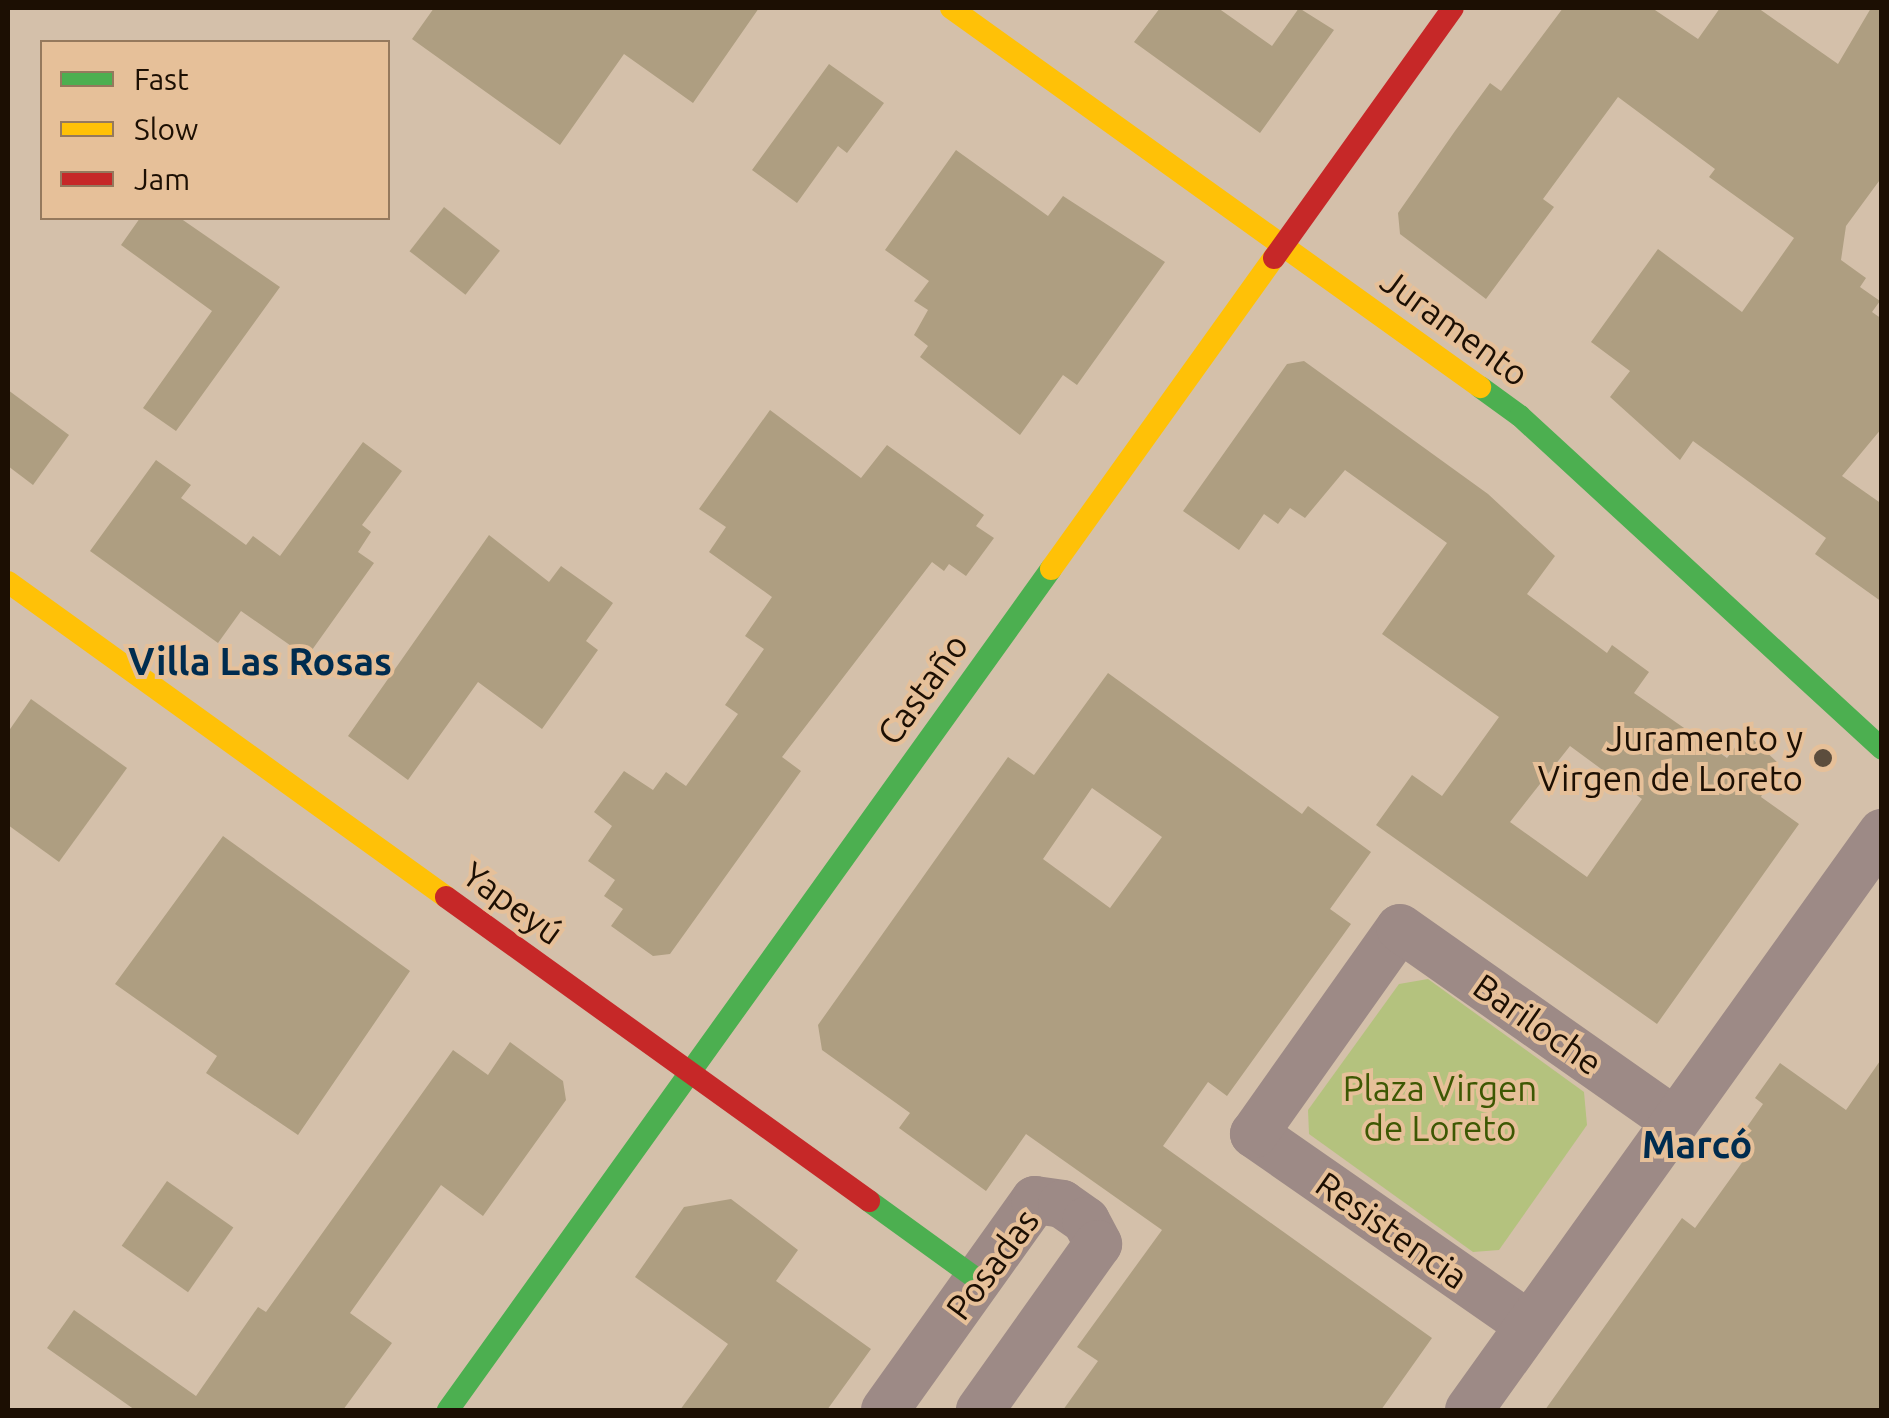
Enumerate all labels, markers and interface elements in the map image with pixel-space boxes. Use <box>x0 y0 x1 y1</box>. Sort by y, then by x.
legend <box>40 40 390 220</box>
text: Fast <box>134 62 189 96</box>
text: Slow <box>134 112 198 146</box>
text: Jam <box>134 162 190 196</box>
street label: Juramento <box>1373 259 1537 395</box>
street label: Castaño <box>868 625 976 753</box>
district label: Villa Las Rosas <box>128 639 392 685</box>
place label: Juramento y Virgen de Loreto <box>1538 717 1803 799</box>
marker: Juramento y Virgen de Loreto <box>1812 747 1834 769</box>
street label: Yapeyú <box>455 853 571 953</box>
street label: Bariloche <box>1466 965 1610 1083</box>
park label: Plaza Virgen de Loreto <box>1343 1067 1537 1149</box>
district label: Marcó <box>1642 1122 1752 1168</box>
street label: Resistencia <box>1308 1162 1476 1298</box>
street label: Posadas <box>937 1200 1047 1328</box>

